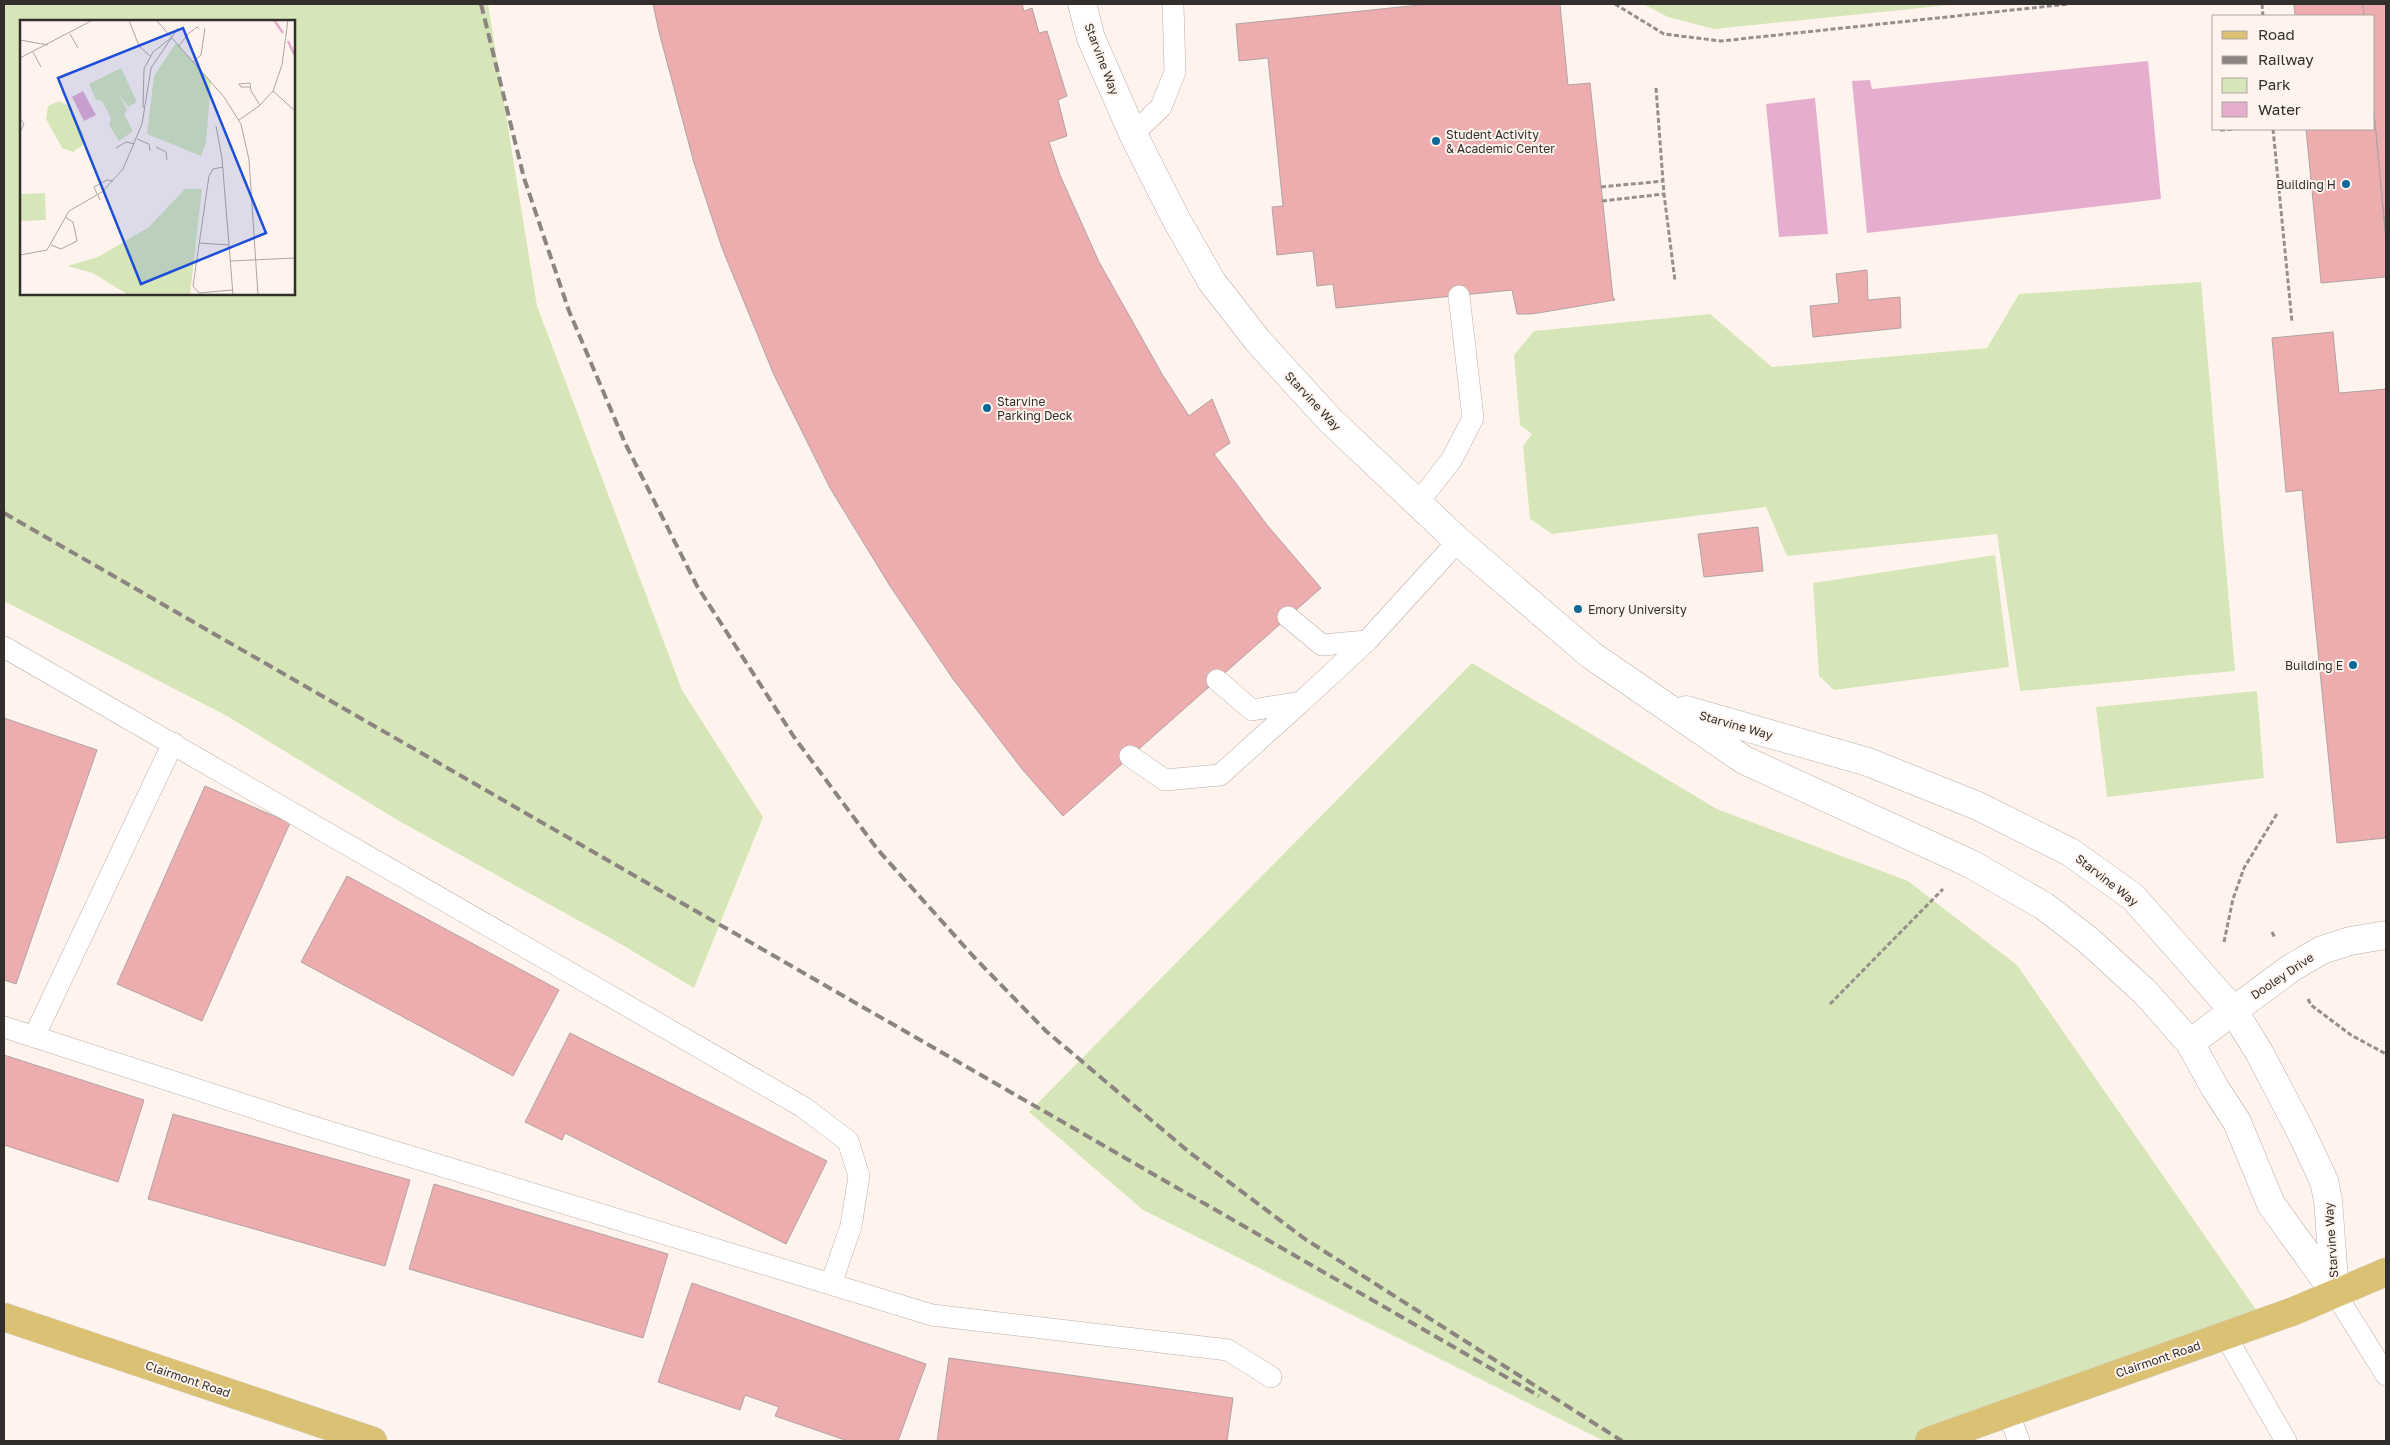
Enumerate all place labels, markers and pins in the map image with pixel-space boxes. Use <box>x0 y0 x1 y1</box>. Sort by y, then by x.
place label: Student Activity & Academic Center <box>1446 127 1555 156</box>
marker: Student Activity & Academic Center <box>1430 135 1442 147</box>
place label: Building H <box>2276 177 2336 192</box>
marker: Building H <box>2340 178 2352 190</box>
place label: Starvine Parking Deck <box>997 394 1073 423</box>
marker: Starvine Parking Deck <box>981 402 993 414</box>
place label: Emory University <box>1588 602 1687 617</box>
marker: Emory University <box>1572 603 1584 615</box>
place label: Building E <box>2285 658 2343 673</box>
marker: Building E <box>2347 659 2359 671</box>

